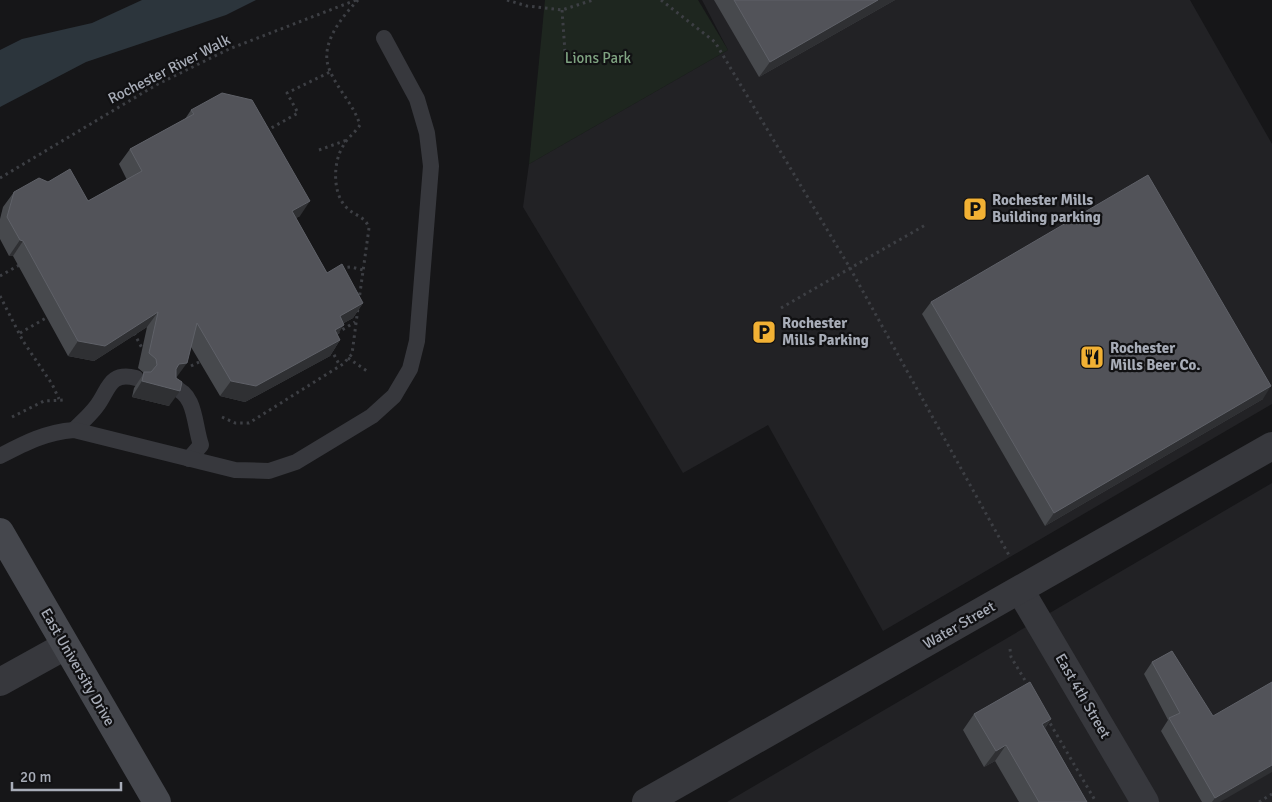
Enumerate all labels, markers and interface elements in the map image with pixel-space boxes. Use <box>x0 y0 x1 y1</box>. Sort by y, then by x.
street label: Rochester River Walk <box>105 30 234 108</box>
park label: Lions Park <box>565 49 632 67</box>
place label: Rochester Mills Building parking <box>992 191 1101 226</box>
parking icon: Rochester Mills Building parking <box>962 196 988 222</box>
place label: Rochester Mills Parking <box>782 314 869 349</box>
parking icon: Rochester Mills Parking <box>751 319 777 345</box>
place label: Rochester Mills Beer Co. <box>1110 339 1201 374</box>
restaurant icon: Rochester Mills Beer Co. <box>1079 344 1105 370</box>
street label: Water Street <box>920 597 998 653</box>
street label: East University Drive <box>37 605 119 729</box>
street label: East 4th Street <box>1051 650 1115 742</box>
scale bar <box>12 760 121 792</box>
text: 20 m <box>20 768 51 786</box>

